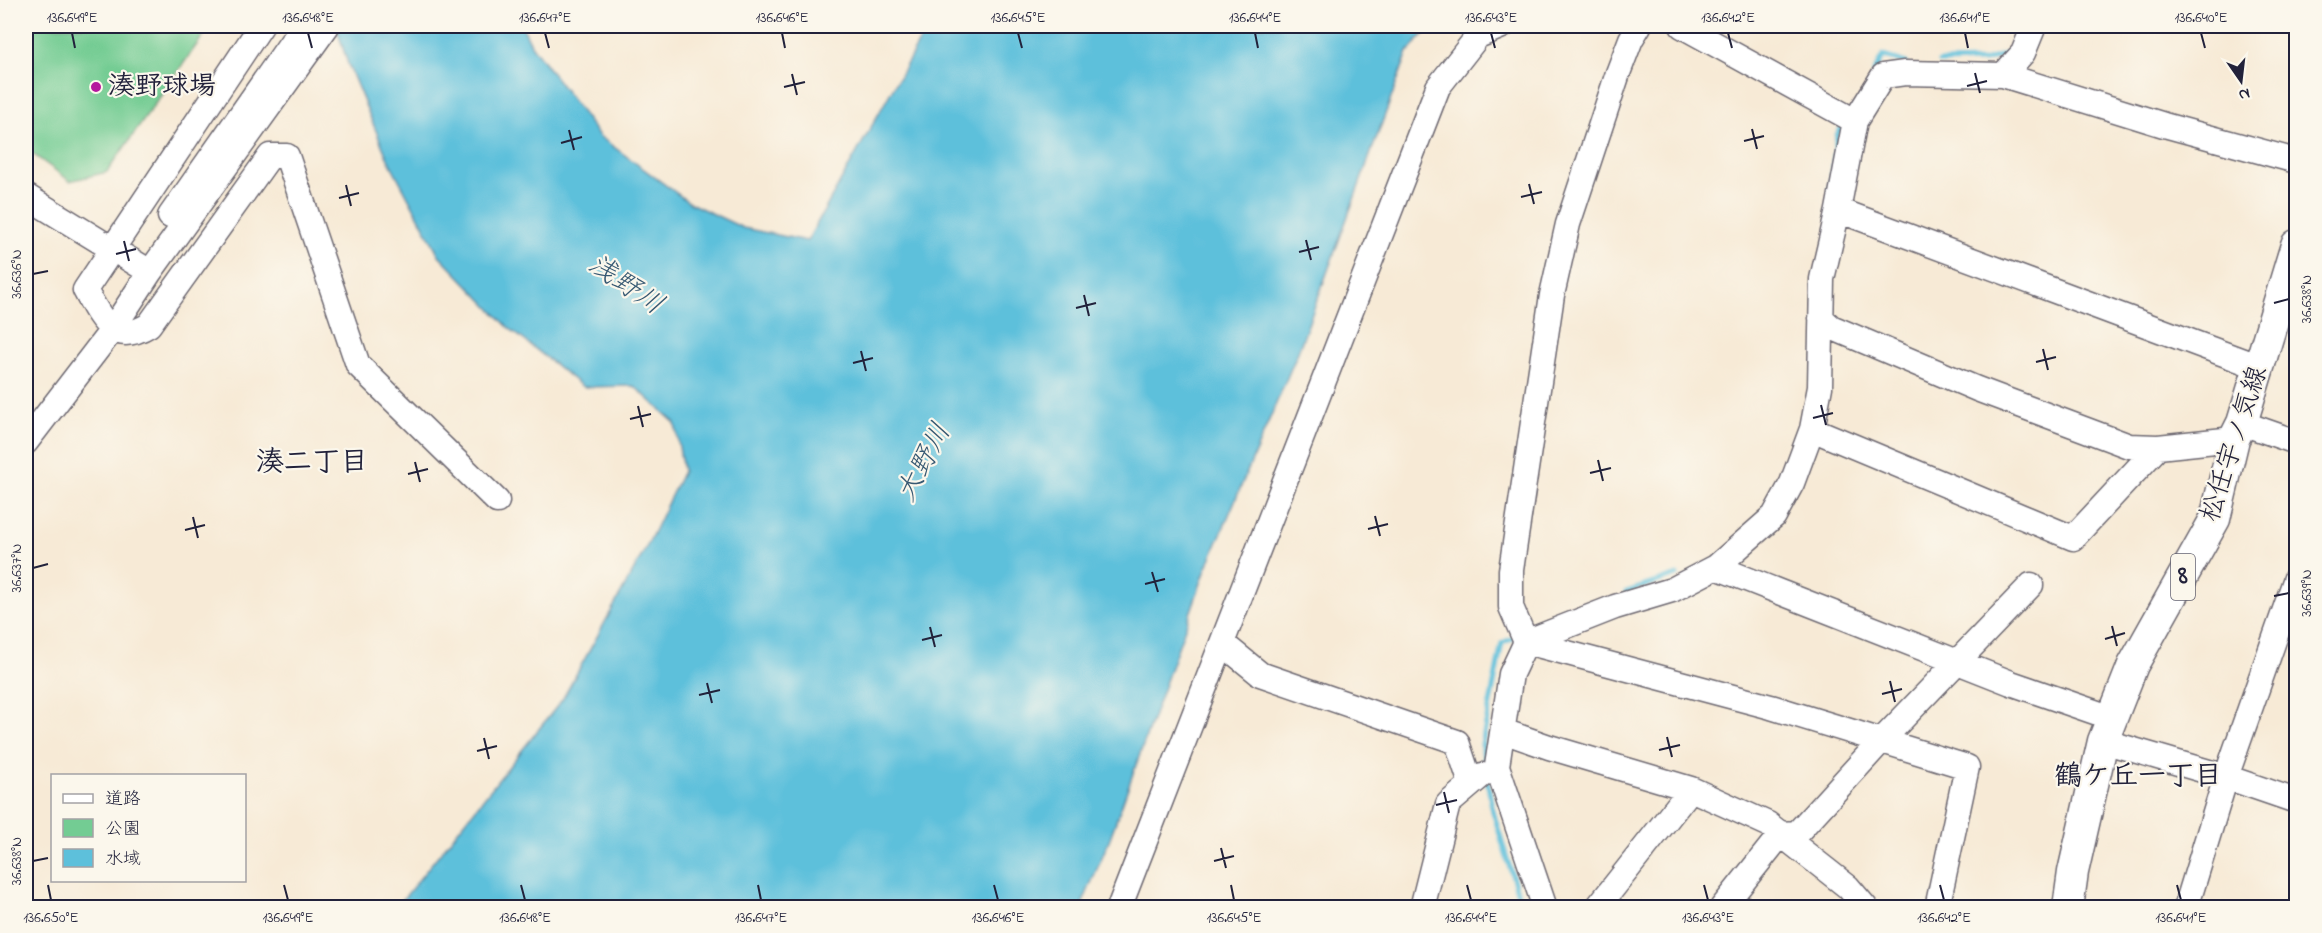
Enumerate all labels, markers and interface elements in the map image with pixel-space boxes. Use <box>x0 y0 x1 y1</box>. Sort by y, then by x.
text: 136.649°E <box>46 7 98 29</box>
text: 136.648°E <box>282 7 334 29</box>
text: 136.647°E <box>519 7 571 29</box>
text: 136.646°E <box>755 7 809 29</box>
text: 136.645°E <box>990 7 1046 29</box>
text: 136.644°E <box>1229 7 1281 29</box>
text: 136.643°E <box>1465 7 1517 29</box>
text: 136.642°E <box>1701 7 1755 29</box>
text: 136.641°E <box>1939 7 1991 29</box>
text: 136.640°E <box>2175 7 2228 29</box>
north arrow <box>2211 51 2271 111</box>
place label: 湊野球場 <box>108 68 216 107</box>
marker: 湊野球場 <box>89 80 103 94</box>
text: N <box>2236 81 2252 107</box>
water label: 浅野川 <box>579 246 671 326</box>
text: 36.636°N <box>6 249 28 299</box>
text: 36.638°N <box>2296 275 2318 323</box>
street label: 松任宇ノ気線 <box>2191 361 2279 527</box>
water label: 大野川 <box>887 416 963 510</box>
district label: 湊二丁目 <box>256 443 368 484</box>
text: 36.637°N <box>6 544 28 592</box>
road number: 8 <box>2171 554 2195 600</box>
text: 36.639°N <box>2296 569 2318 617</box>
district label: 鶴ケ丘一丁目 <box>2054 757 2222 798</box>
legend <box>51 774 246 882</box>
text: 道路 <box>105 787 141 813</box>
text: 公園 <box>105 817 141 843</box>
text: 36.638°N <box>6 837 28 885</box>
text: 水域 <box>105 847 141 873</box>
text: 136.650°E <box>23 907 79 929</box>
text: 136.649°E <box>262 907 314 929</box>
text: 136.648°E <box>499 907 551 929</box>
text: 136.647°E <box>735 907 787 929</box>
text: 136.646°E <box>971 907 1025 929</box>
text: 136.645°E <box>1206 907 1262 929</box>
text: 136.644°E <box>1445 907 1497 929</box>
text: 136.643°E <box>1682 907 1734 929</box>
text: 136.642°E <box>1917 907 1971 929</box>
text: 136.641°E <box>2155 907 2207 929</box>

